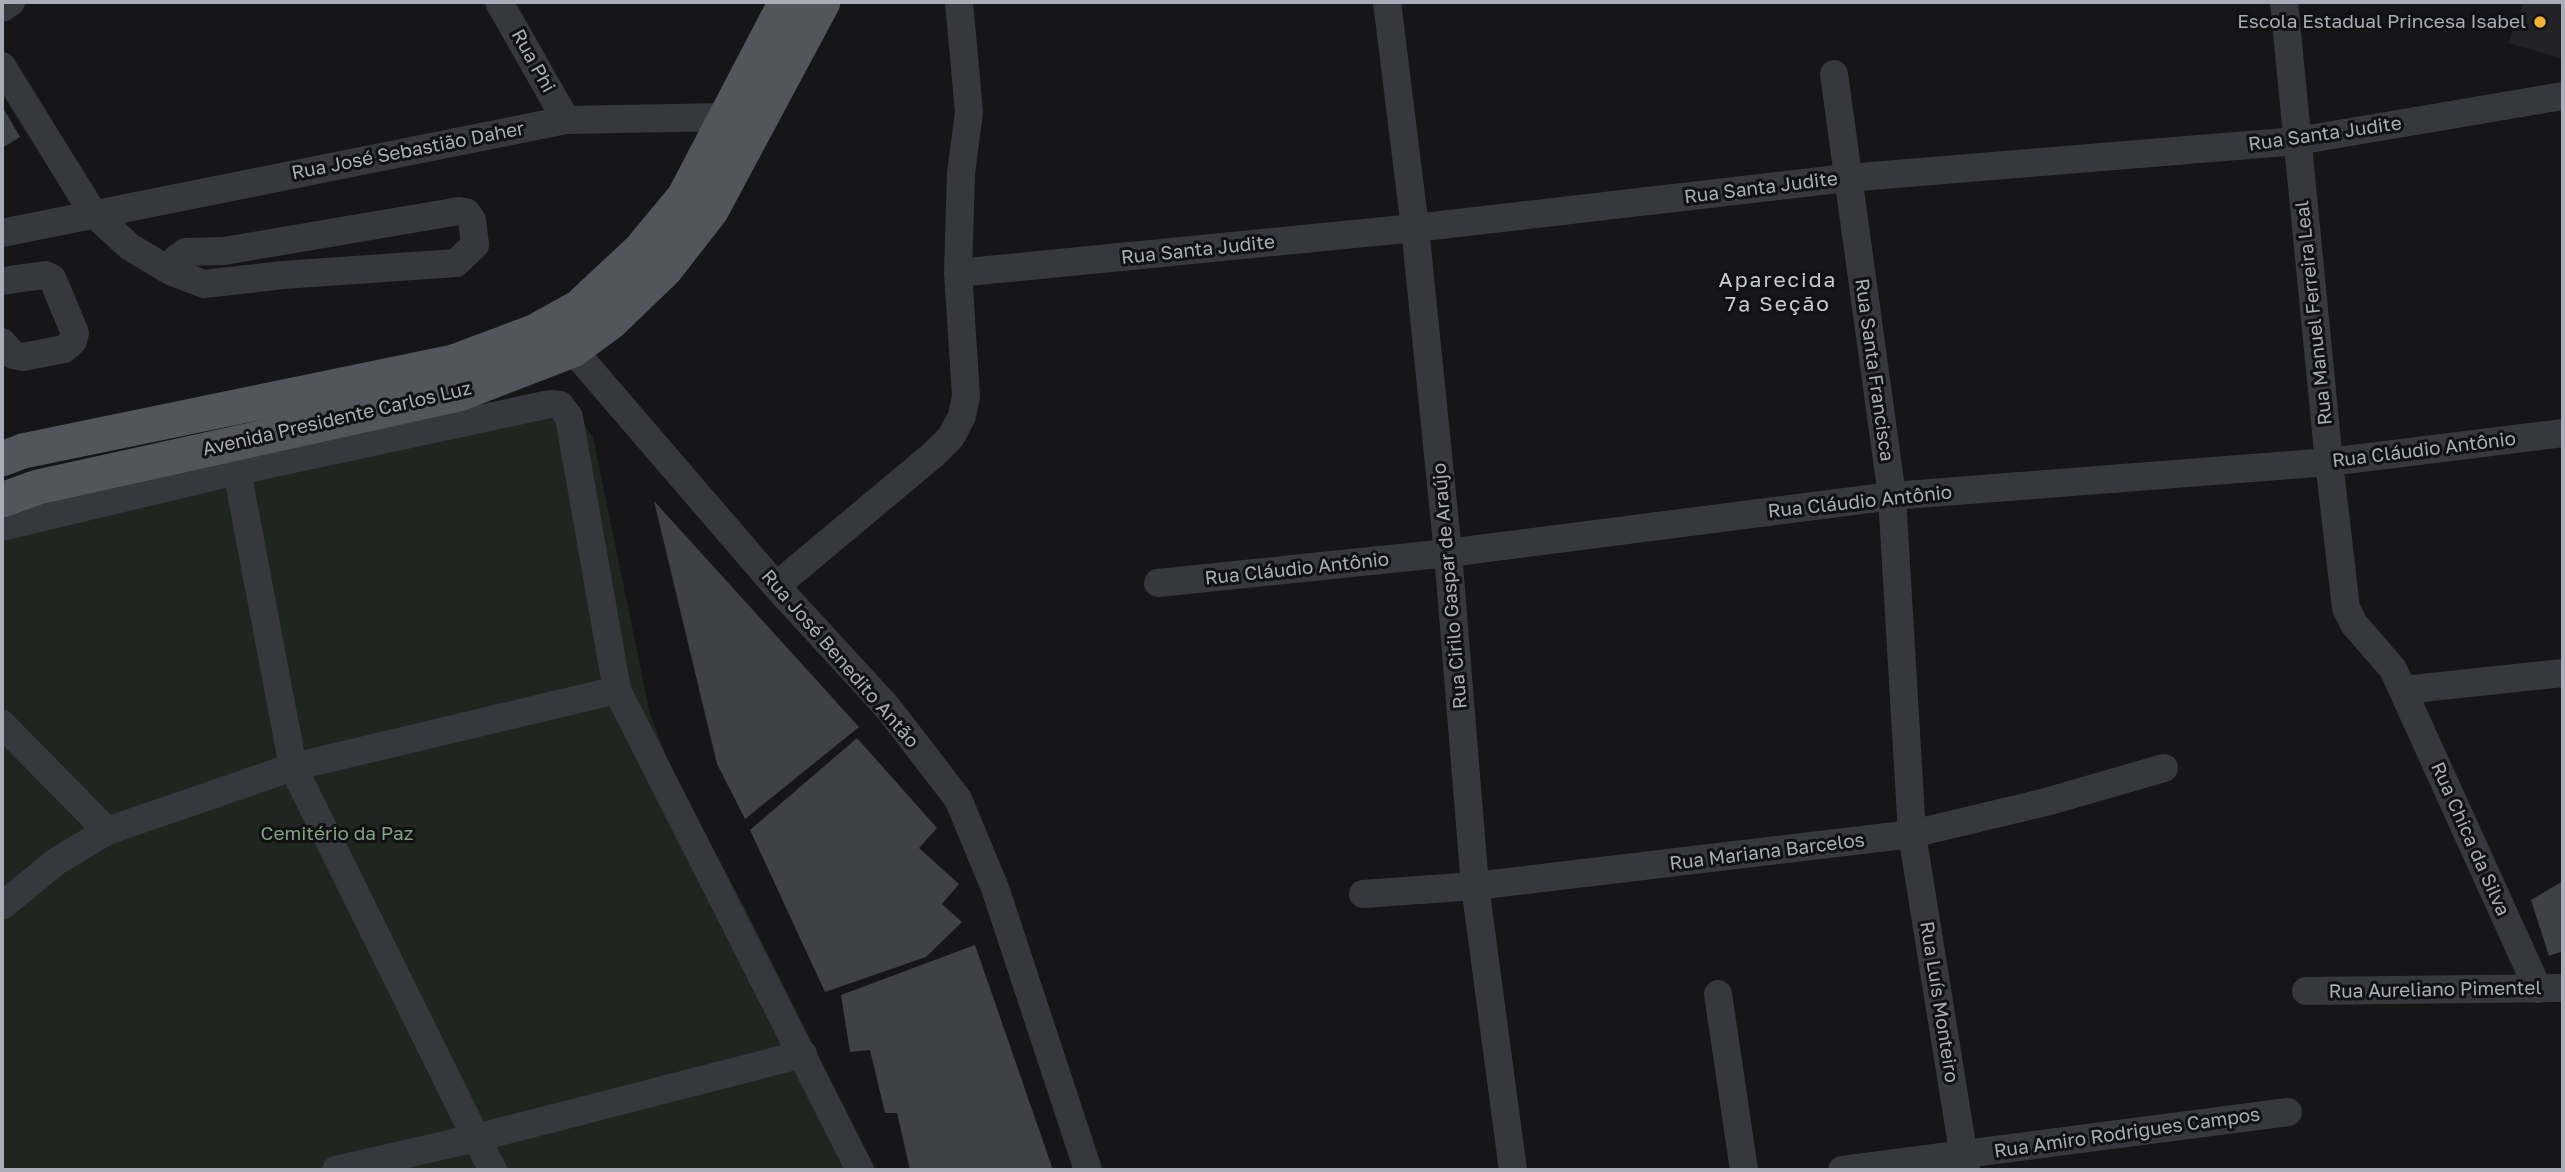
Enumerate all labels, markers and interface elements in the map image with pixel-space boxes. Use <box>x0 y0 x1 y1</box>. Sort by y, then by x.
place label: Escola Estadual Princesa Isabel <box>2237 11 2526 33</box>
marker: Escola Estadual Princesa Isabel <box>2532 14 2548 30</box>
street label: Rua Phi <box>506 25 560 97</box>
street label: Rua Santa Judite <box>2247 112 2403 156</box>
street label: Rua José Sebastião Daher <box>290 117 526 185</box>
street label: Rua Santa Judite <box>1683 167 1839 209</box>
street label: Rua Manuel Ferreira Leal <box>2291 200 2337 426</box>
street label: Rua Santa Judite <box>1120 231 1276 269</box>
district label: Aparecida 7ª Seção <box>1720 267 1836 317</box>
street label: Rua Santa Francisca <box>1850 277 1898 463</box>
street label: Avenida Presidente Carlos Luz <box>200 377 474 461</box>
street label: Rua Cláudio Antônio <box>2331 427 2517 473</box>
street label: Rua Cirilo Gaspar de Araújo <box>1428 462 1472 710</box>
street label: Rua Cláudio Antônio <box>1767 481 1953 523</box>
street label: Rua Cláudio Antônio <box>1204 548 1390 590</box>
street label: Rua José Benedito Antão <box>757 565 923 753</box>
street label: Rua Chica da Silva <box>2426 759 2514 919</box>
park label: Cemitério da Paz <box>261 823 413 845</box>
street label: Rua Mariana Barcelos <box>1668 829 1866 875</box>
street label: Rua Luís Monteiro <box>1915 920 1963 1084</box>
street label: Rua Aureliano Pimentel <box>2328 977 2542 1003</box>
street label: Rua Amiro Rodrigues Campos <box>1992 1103 2262 1163</box>

